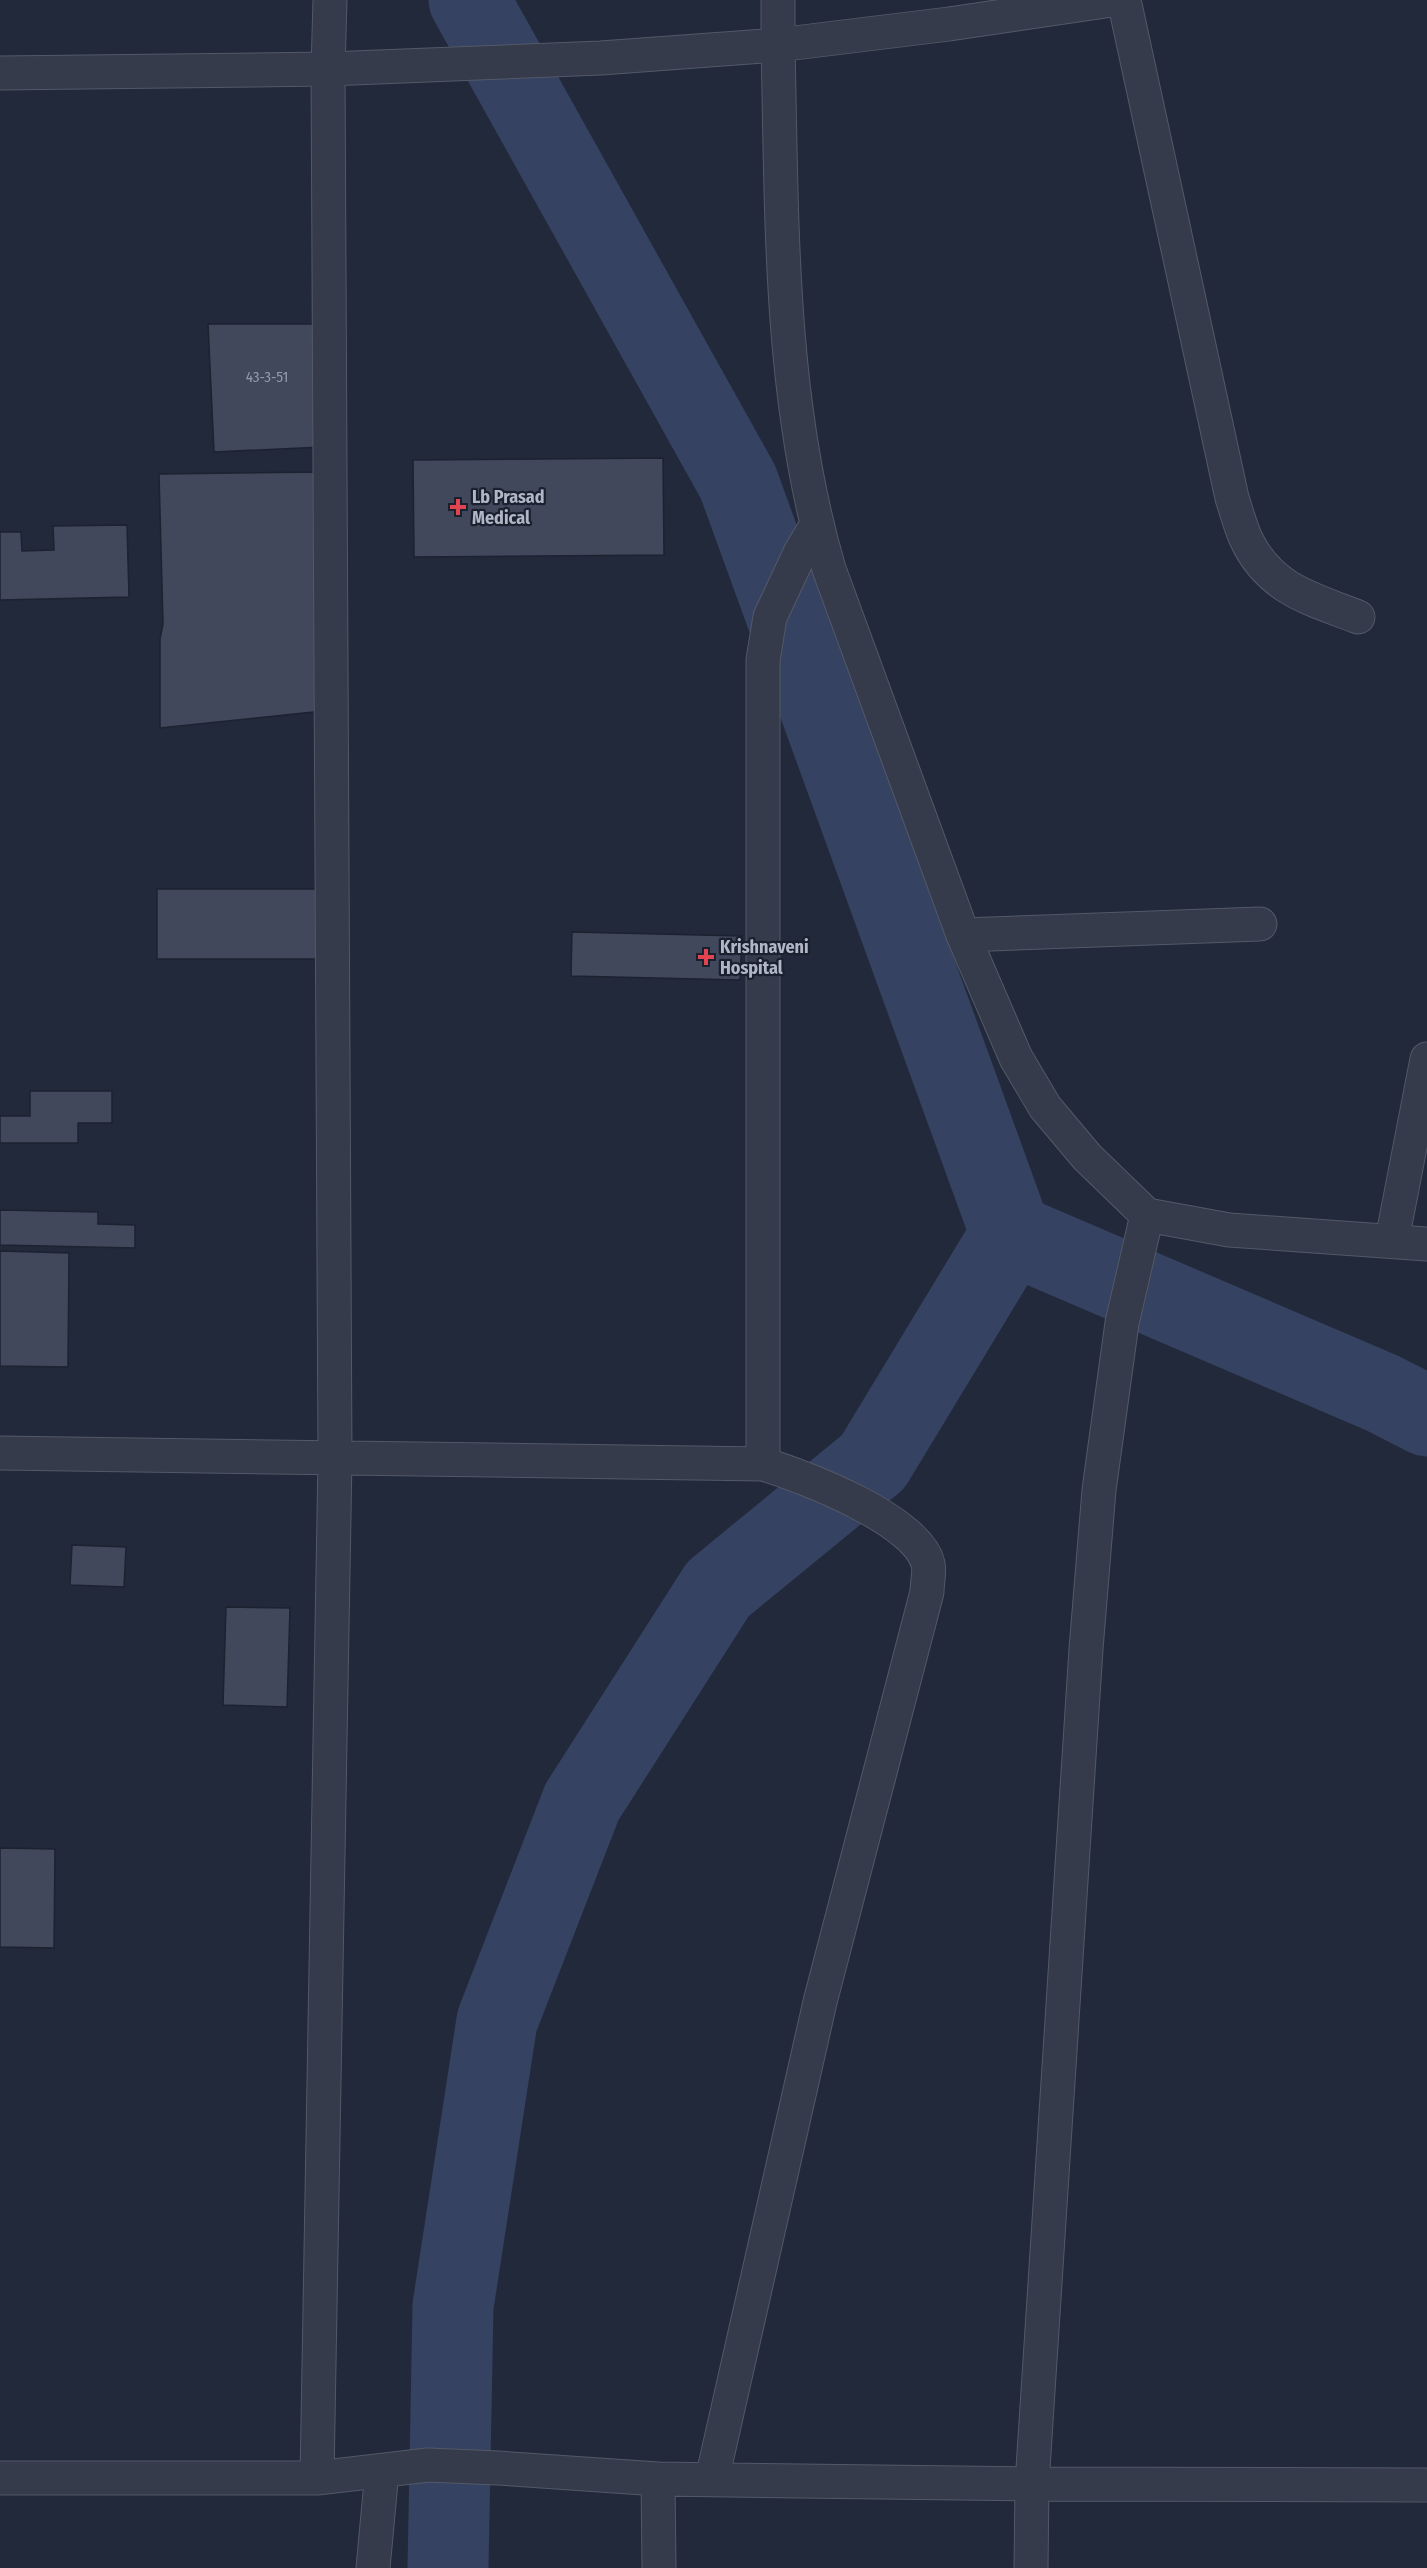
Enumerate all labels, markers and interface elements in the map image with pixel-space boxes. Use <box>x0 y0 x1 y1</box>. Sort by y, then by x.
house number: 43-3-51 <box>246 368 288 386</box>
place label: Lb Prasad Medical <box>472 486 545 529</box>
marker: Lb Prasad Medical <box>449 498 467 516</box>
place label: Krishnaveni Hospital <box>720 936 809 979</box>
marker: Krishnaveni Hospital <box>697 948 715 966</box>

